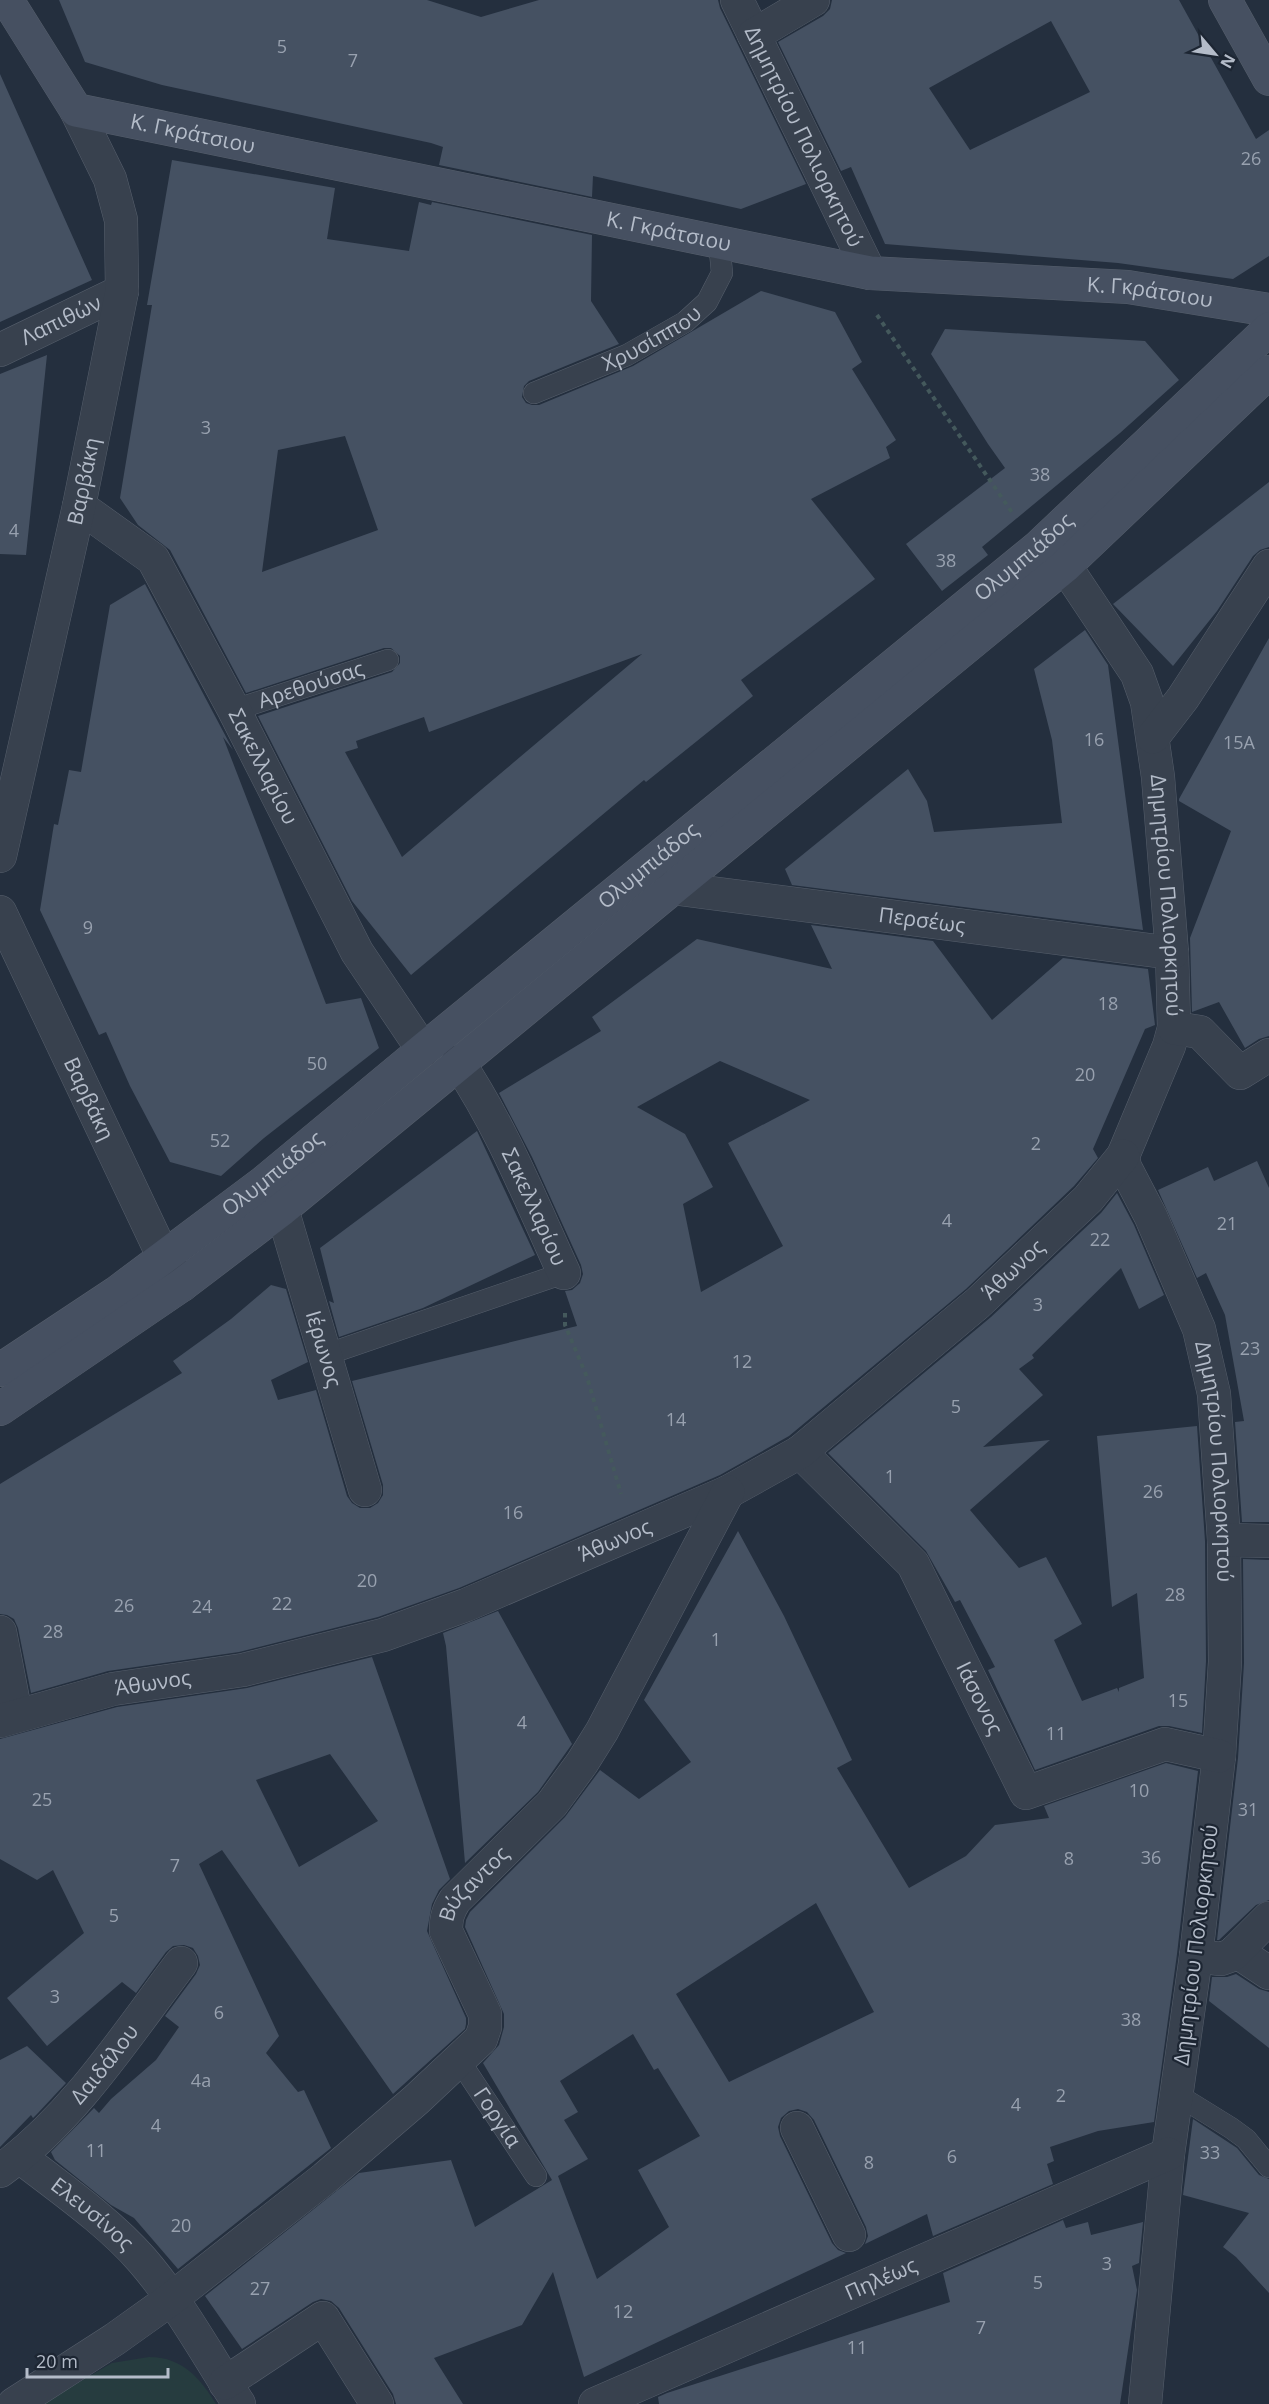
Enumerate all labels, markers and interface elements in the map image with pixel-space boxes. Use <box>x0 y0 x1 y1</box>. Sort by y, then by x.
street label: Δημητρίου Πολιορκητού <box>739 21 870 251</box>
north arrow <box>1185 24 1245 84</box>
house number: 5 <box>277 34 287 58</box>
house number: 7 <box>348 48 358 72</box>
text: N <box>1215 50 1241 72</box>
street label: Κ. Γκράτσιου <box>128 107 258 159</box>
house number: 26 <box>1241 146 1261 170</box>
street label: Κ. Γκράτσιου <box>604 204 734 257</box>
street label: Κ. Γκράτσιου <box>1086 270 1215 314</box>
street label: Λαπιθών <box>16 288 106 351</box>
street label: Χρυσίππου <box>598 299 707 377</box>
house number: 3 <box>201 415 211 439</box>
street label: Βαρβάκη <box>60 435 105 528</box>
house number: 38 <box>1030 462 1050 486</box>
street label: Ολυμπιάδος <box>968 506 1079 607</box>
house number: 4 <box>9 518 19 542</box>
house number: 38 <box>936 548 956 572</box>
street label: Αρεθούσας <box>254 654 367 714</box>
street label: Σακελλαρίου <box>223 704 305 829</box>
house number: 16 <box>1084 727 1104 751</box>
house number: 15A <box>1223 730 1256 754</box>
street label: Δημητρίου Πολιορκητού <box>1145 773 1189 1017</box>
street label: Ολυμπιάδος <box>591 815 704 915</box>
street label: Περσέως <box>877 900 967 939</box>
house number: 9 <box>83 915 93 939</box>
house number: 18 <box>1098 991 1118 1015</box>
house number: 50 <box>307 1051 327 1075</box>
street label: Βαρβάκη <box>58 1052 121 1145</box>
house number: 20 <box>1075 1062 1095 1086</box>
street label: Ολυμπιάδος <box>215 1124 328 1222</box>
house number: 52 <box>210 1128 230 1152</box>
house number: 2 <box>1031 1131 1041 1155</box>
street label: Σακελλαρίου <box>496 1143 574 1270</box>
house number: 4 <box>942 1208 952 1232</box>
house number: 21 <box>1217 1211 1237 1235</box>
house number: 22 <box>1090 1227 1110 1251</box>
street label: Άθωνος <box>975 1232 1050 1305</box>
house number: 3 <box>1033 1292 1043 1316</box>
street label: Ιέρωνος <box>300 1307 349 1391</box>
house number: 23 <box>1240 1336 1260 1360</box>
street label: Δημητρίου Πολιορκητού <box>1189 1338 1239 1582</box>
house number: 12 <box>732 1349 752 1373</box>
house number: 5 <box>951 1394 961 1418</box>
house number: 14 <box>666 1407 686 1431</box>
house number: 1 <box>885 1464 895 1488</box>
house number: 26 <box>1143 1479 1163 1503</box>
house number: 16 <box>503 1500 523 1524</box>
street label: Άθωνος <box>574 1512 655 1568</box>
house number: 20 <box>357 1568 377 1592</box>
house number: 28 <box>1165 1582 1185 1606</box>
house number: 22 <box>272 1591 292 1615</box>
house number: 26 <box>114 1593 134 1617</box>
house number: 24 <box>192 1594 212 1618</box>
house number: 28 <box>43 1619 63 1643</box>
house number: 1 <box>711 1627 721 1651</box>
street label: Ιάσονος <box>950 1657 1010 1739</box>
street label: Άθωνος <box>113 1663 193 1702</box>
house number: 15 <box>1168 1688 1188 1712</box>
house number: 4 <box>517 1710 527 1734</box>
house number: 11 <box>1046 1721 1066 1745</box>
house number: 10 <box>1129 1778 1149 1802</box>
house number: 25 <box>32 1787 52 1811</box>
house number: 31 <box>1238 1797 1258 1821</box>
street label: Δημητρίου Πολιορκητού <box>1166 1823 1224 2067</box>
street label: Βύζαντος <box>432 1840 514 1925</box>
house number: 36 <box>1141 1845 1161 1869</box>
house number: 8 <box>1064 1846 1074 1870</box>
house number: 7 <box>170 1853 180 1877</box>
house number: 5 <box>109 1903 119 1927</box>
house number: 3 <box>50 1984 60 2008</box>
house number: 6 <box>214 2000 224 2024</box>
house number: 38 <box>1121 2007 1141 2031</box>
street label: Δαιδάλου <box>64 2018 144 2109</box>
house number: 4a <box>191 2068 211 2092</box>
street label: Γοργία <box>468 2081 528 2153</box>
house number: 2 <box>1056 2083 1066 2107</box>
house number: 4 <box>1011 2092 1021 2116</box>
house number: 4 <box>151 2113 161 2137</box>
house number: 11 <box>86 2138 106 2162</box>
house number: 33 <box>1200 2140 1220 2164</box>
house number: 6 <box>947 2144 957 2168</box>
house number: 8 <box>864 2150 874 2174</box>
street label: Ελευσίνος <box>46 2170 140 2256</box>
house number: 20 <box>171 2213 191 2237</box>
street label: Πηλέως <box>840 2250 921 2306</box>
house number: 3 <box>1102 2251 1112 2275</box>
house number: 5 <box>1033 2270 1043 2294</box>
house number: 27 <box>250 2276 270 2300</box>
house number: 12 <box>613 2299 633 2323</box>
house number: 7 <box>976 2315 986 2339</box>
house number: 11 <box>847 2335 867 2359</box>
scale bar <box>27 2341 168 2379</box>
text: 20 m <box>36 2349 78 2373</box>

